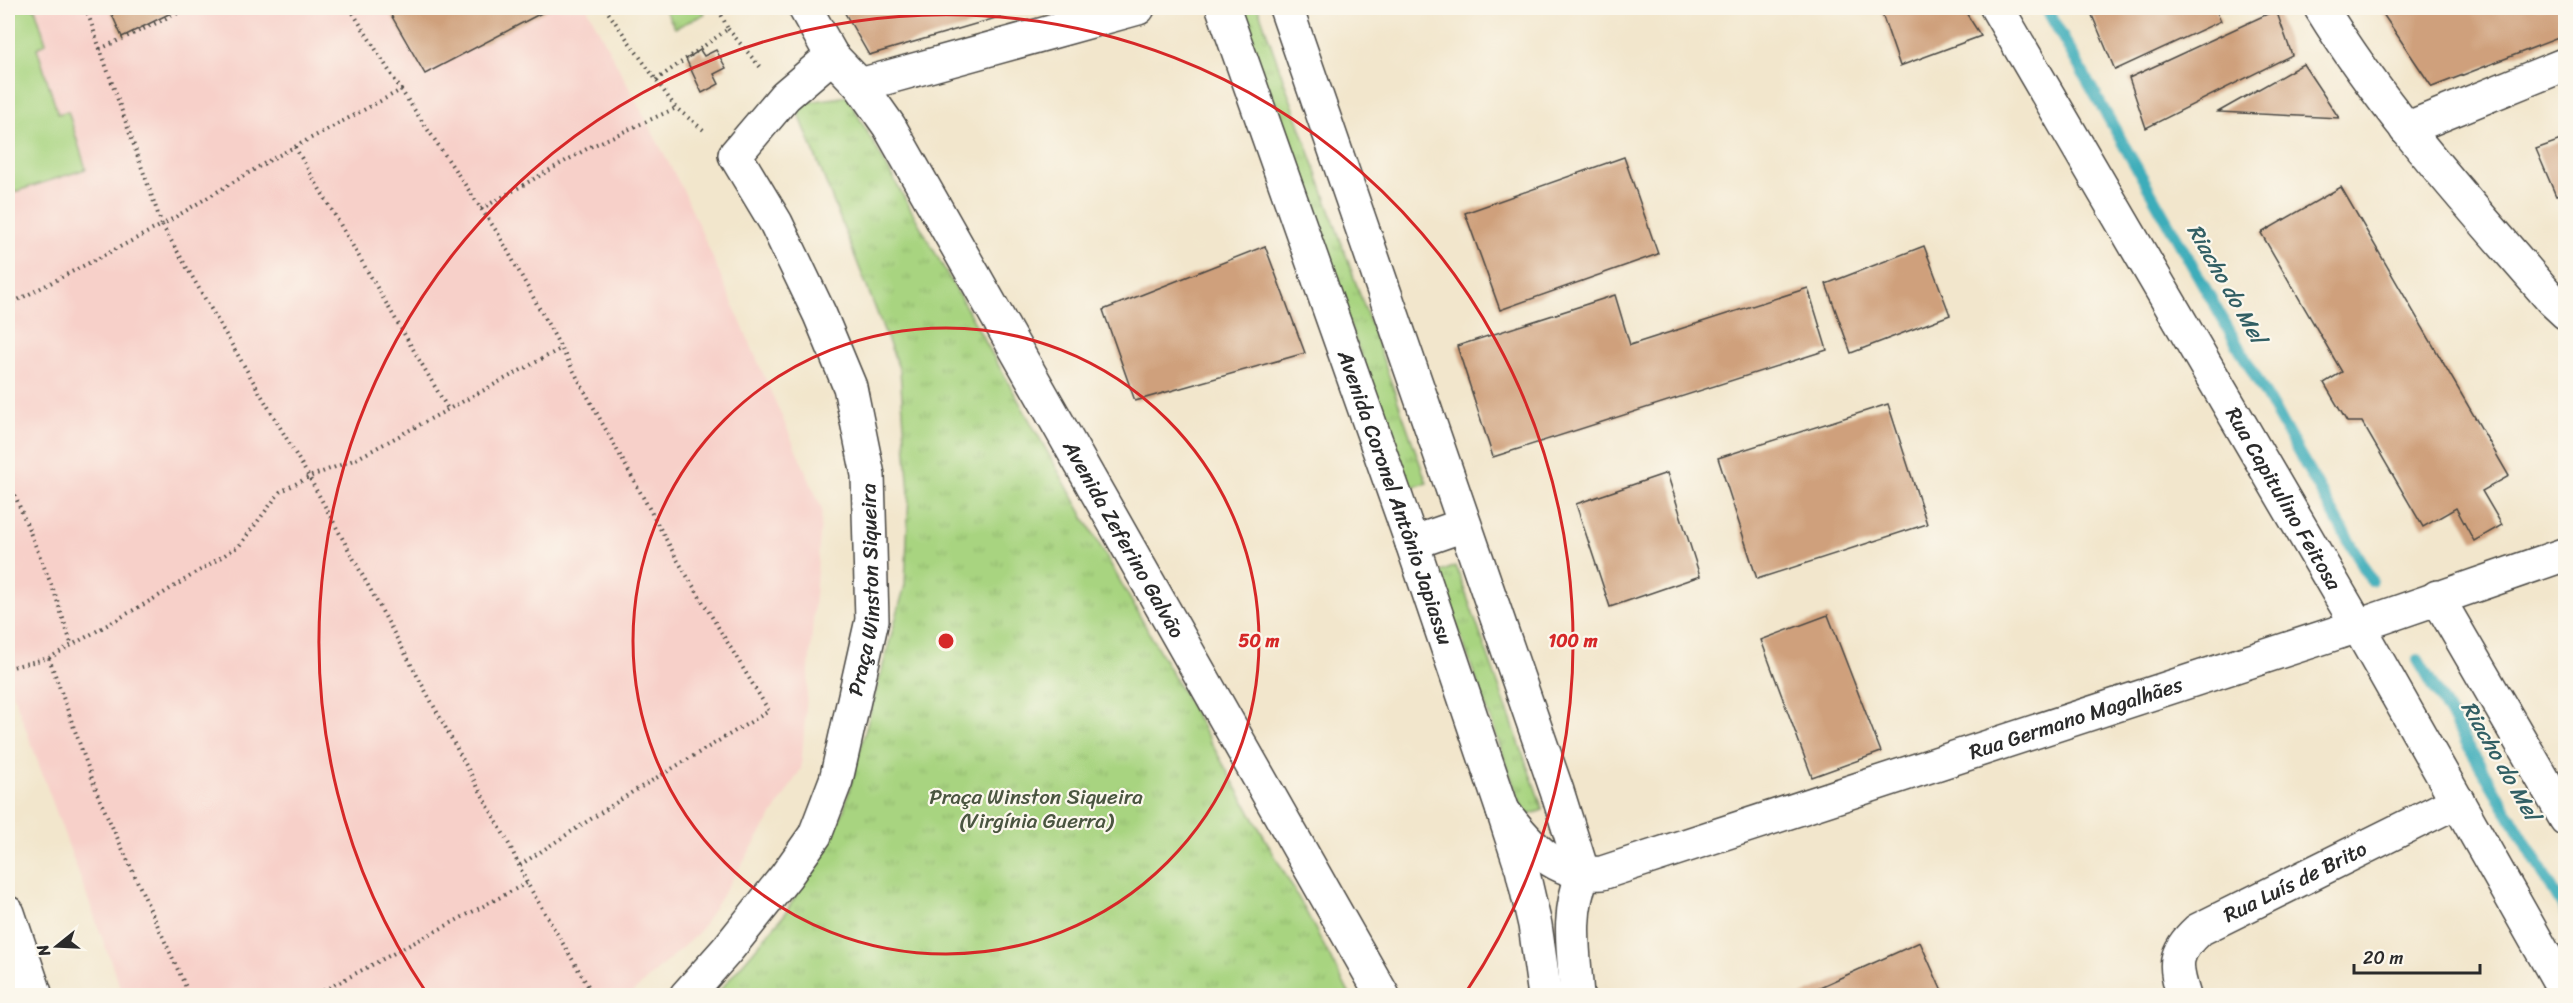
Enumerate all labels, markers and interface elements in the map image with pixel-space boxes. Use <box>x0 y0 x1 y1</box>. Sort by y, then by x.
water label: Riacho do Mel <box>2176 216 2279 355</box>
street label: Avenida Coronel Antônio Japiassu <box>1326 344 1464 650</box>
street label: Rua Capitulino Feitosa <box>2215 399 2352 598</box>
street label: Avenida Zeferino Galvão <box>1052 432 1195 646</box>
street label: Praça Winston Siqueira <box>836 482 891 700</box>
text: 50 m <box>1239 625 1280 657</box>
text: 100 m <box>1549 625 1598 657</box>
centre of rings <box>936 631 956 651</box>
street label: Rua Germano Magalhães <box>1964 665 2188 771</box>
water label: Riacho do Mel <box>2450 693 2553 832</box>
park label: Praça Winston Siqueira (Virgínia Guerra) <box>929 778 1143 840</box>
street label: Rua Luís de Brito <box>2217 830 2374 934</box>
north arrow <box>27 916 87 976</box>
scale bar <box>2354 937 2480 975</box>
text: N <box>27 940 59 961</box>
text: 20 m <box>2363 942 2403 974</box>

